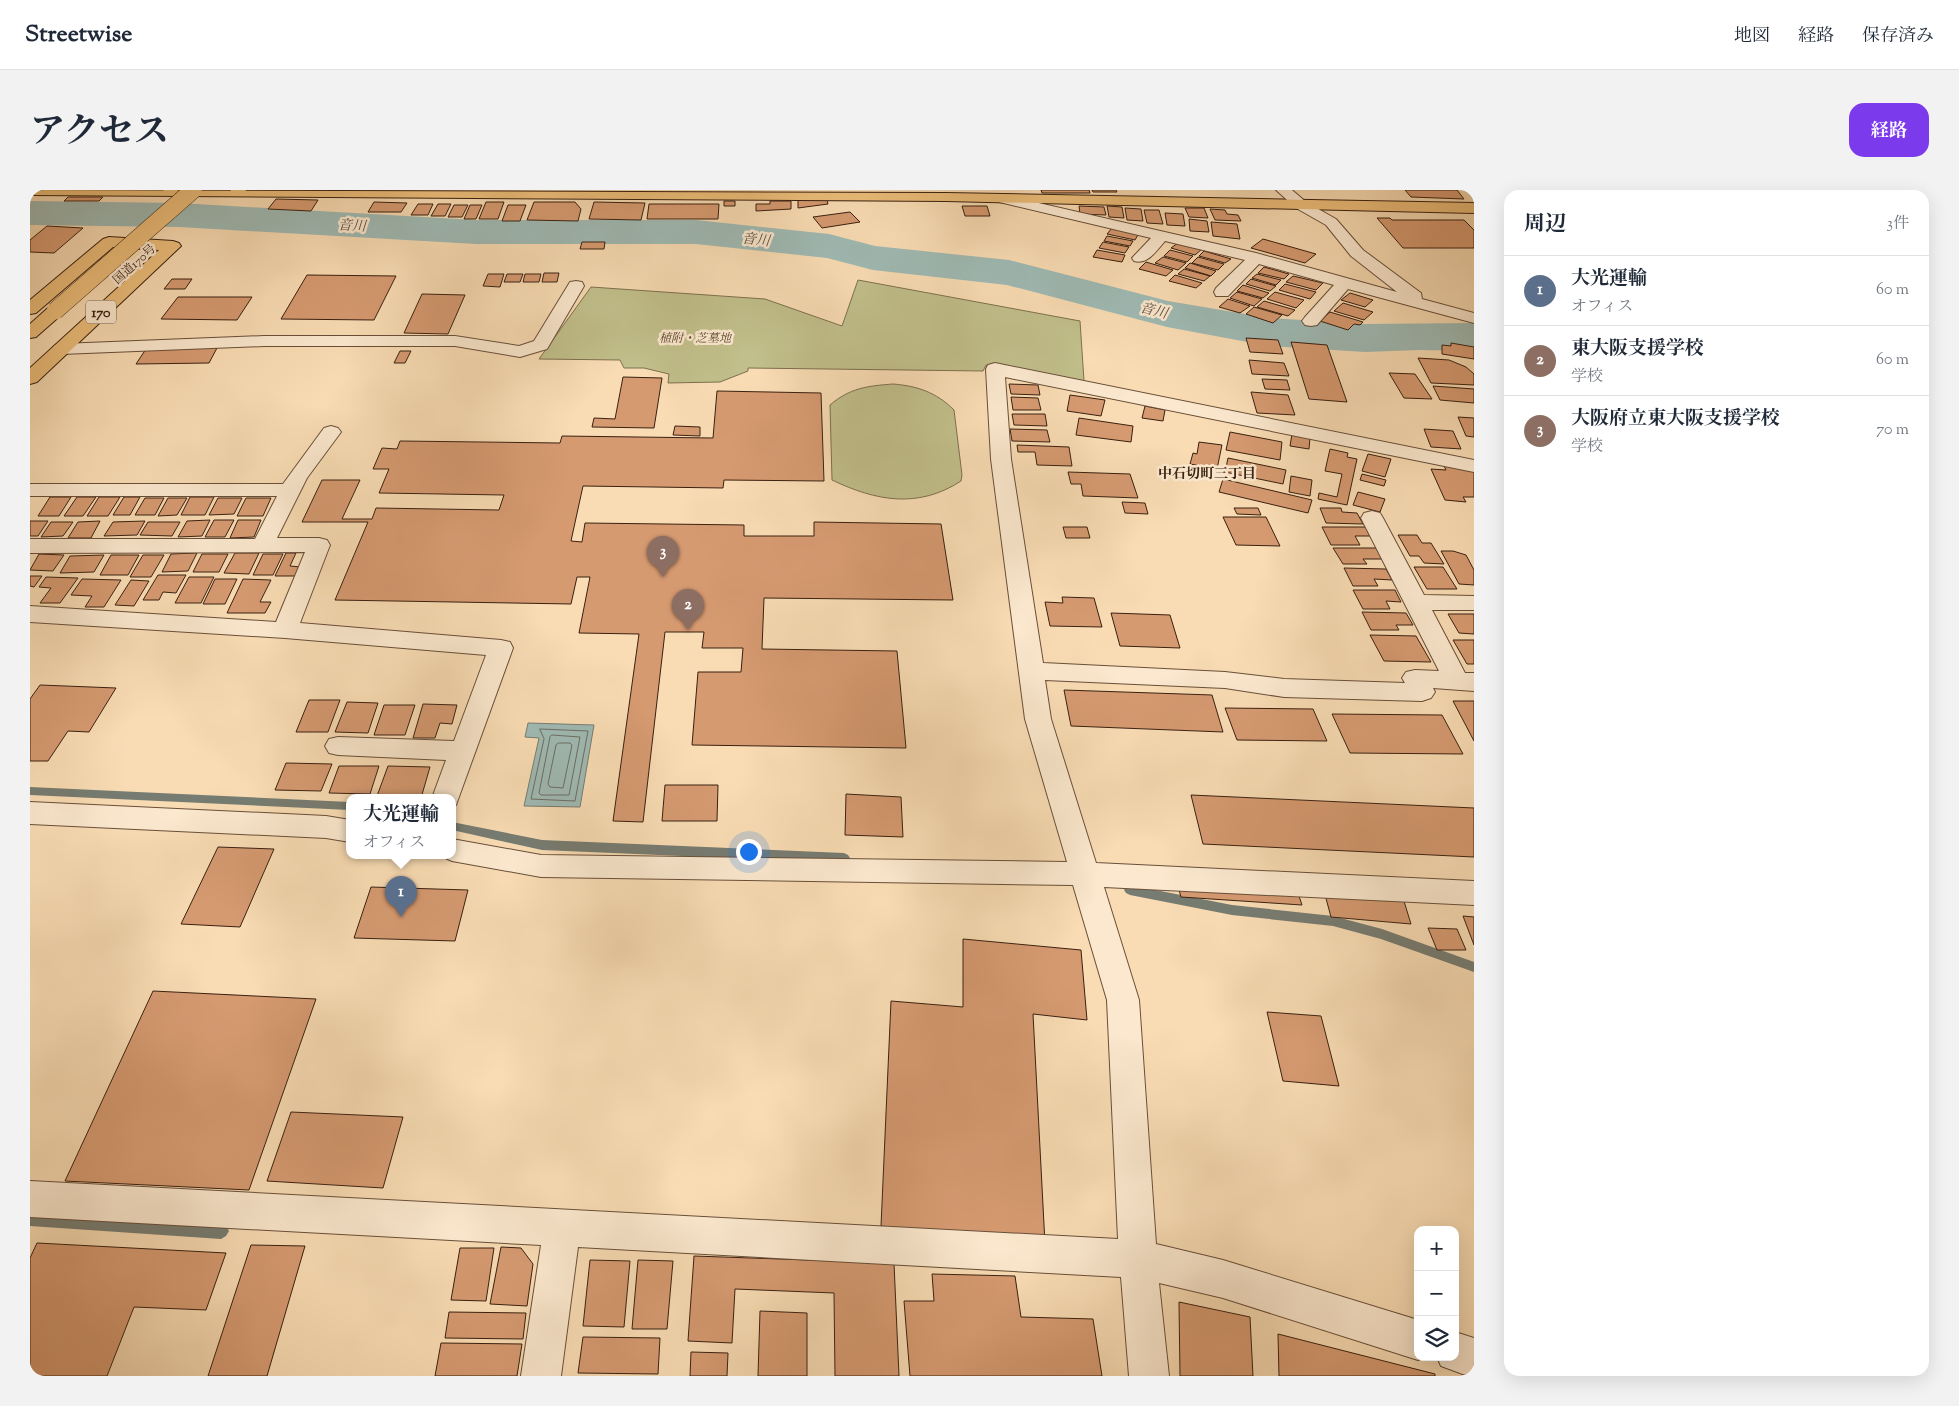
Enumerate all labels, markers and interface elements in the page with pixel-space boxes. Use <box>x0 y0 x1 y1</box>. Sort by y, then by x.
text: Streetwise <box>25 18 132 52</box>
text: 地図 <box>1734 24 1770 50</box>
text: 経路 <box>1798 24 1834 50</box>
text: 保存済み <box>1862 24 1934 50</box>
button: 経路 <box>1849 103 1929 157</box>
text: アクセス <box>30 108 169 159</box>
text: 周辺 <box>1524 210 1566 240</box>
text: 3件 <box>1887 213 1909 236</box>
water label: 音川 <box>337 216 368 238</box>
water label: 音川 <box>741 230 773 253</box>
street label: 国道170号 <box>109 241 160 289</box>
text: 大光運輸 <box>1571 266 1647 293</box>
text: 1 <box>1537 279 1543 302</box>
text: 60 m <box>1876 279 1909 302</box>
text: オフィス <box>1571 296 1633 319</box>
water label: 音川 <box>1138 299 1171 326</box>
road number: 170 <box>86 300 116 324</box>
park label: 植附・芝墓地 <box>659 330 733 348</box>
text: 東大阪支援学校 <box>1571 336 1704 363</box>
text: 2 <box>1536 349 1544 372</box>
text: 60 m <box>1876 349 1909 372</box>
text: 学校 <box>1571 366 1603 389</box>
text: 大阪府立東大阪支援学校 <box>1571 406 1780 433</box>
text: 3 <box>1537 419 1543 442</box>
text: 70 m <box>1876 419 1909 442</box>
text: 学校 <box>1571 436 1603 459</box>
district label: 中石切町三丁目 <box>1158 465 1256 485</box>
pin: 3 <box>647 536 679 577</box>
pin: 2 <box>672 589 704 630</box>
popup <box>346 794 456 859</box>
text: 大光運輸 <box>363 802 439 829</box>
text: オフィス <box>363 832 425 855</box>
your location <box>736 839 762 865</box>
pin: 1 <box>385 876 417 917</box>
map controls <box>1414 1226 1459 1361</box>
button: + <box>1414 1226 1459 1271</box>
button: − <box>1414 1271 1459 1316</box>
button: layers <box>1414 1316 1459 1361</box>

